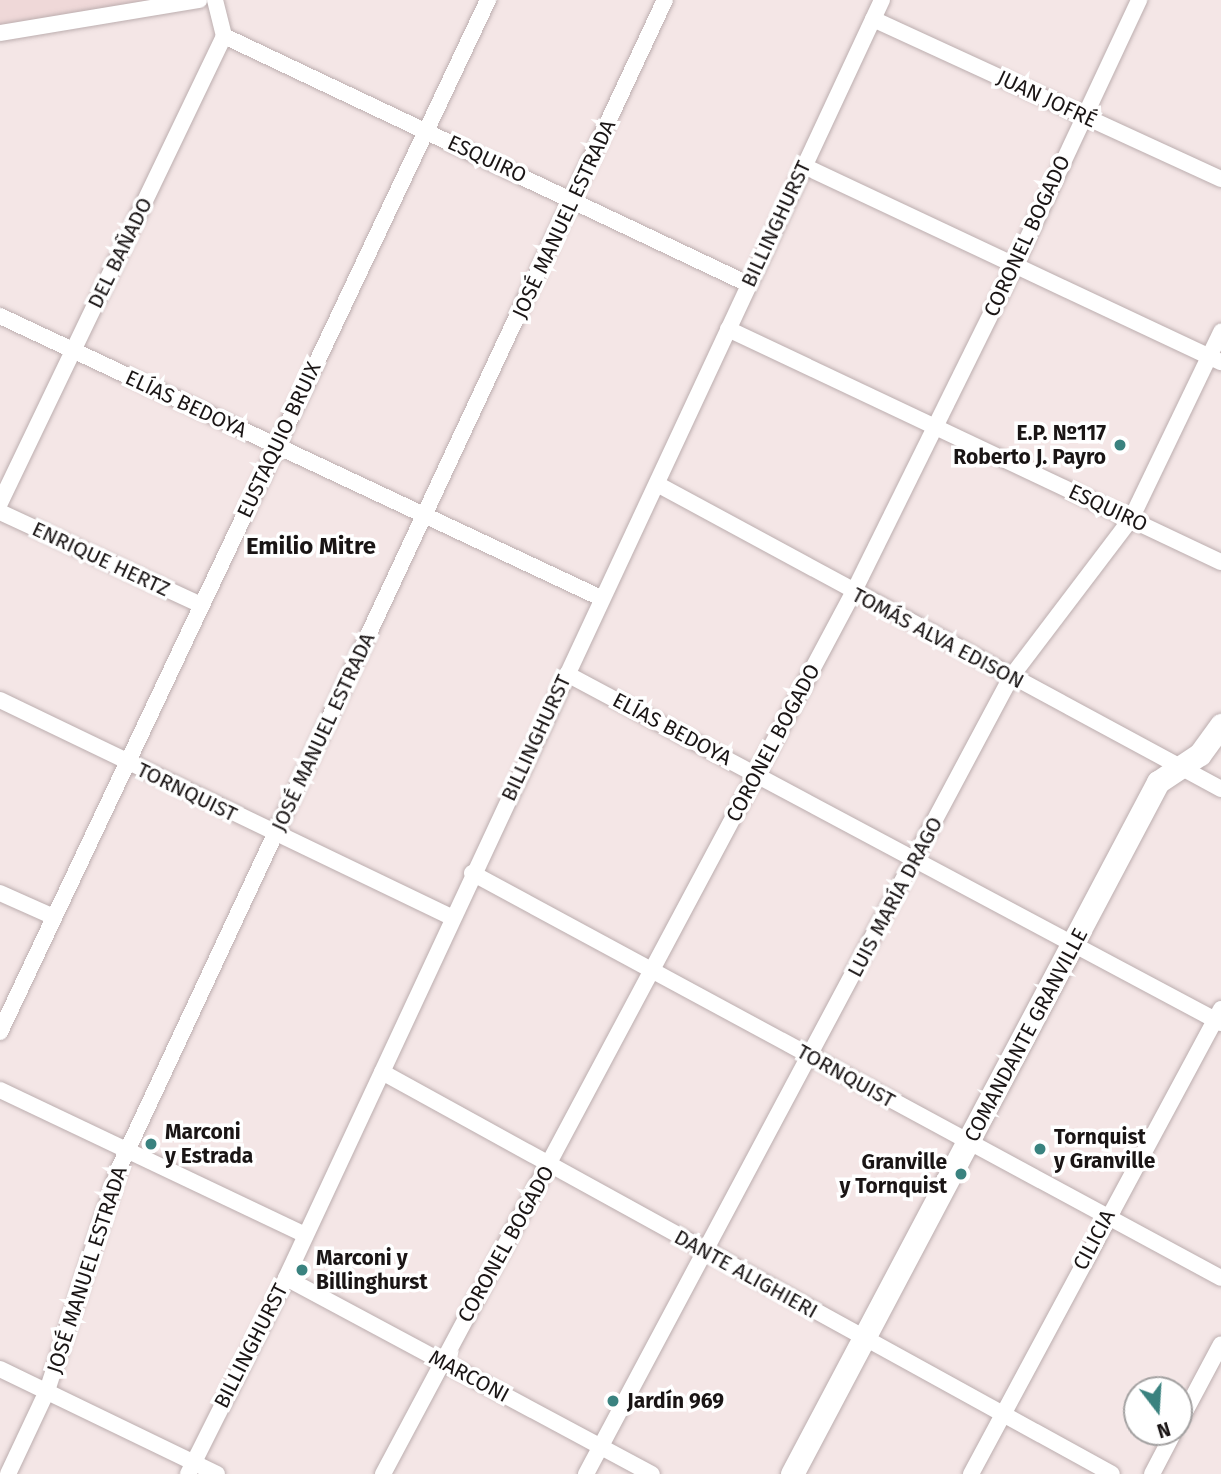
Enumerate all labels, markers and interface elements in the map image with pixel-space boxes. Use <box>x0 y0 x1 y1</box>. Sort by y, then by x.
street label: JUAN JOFRÉ <box>993 65 1101 133</box>
street label: JOSÉ MANUEL ESTRADA <box>507 116 621 322</box>
street label: ESQUIRO <box>444 130 530 188</box>
street label: CORONEL BOGADO <box>979 151 1075 321</box>
street label: BILLINGHURST <box>736 157 816 291</box>
street label: DEL BAÑADO <box>82 194 158 312</box>
street label: EUSTAQUIO BRUIX <box>232 358 326 522</box>
street label: ELÍAS BEDOYA <box>121 365 251 443</box>
place label: E.P. Nº117 Roberto J. Payro <box>953 420 1106 470</box>
marker: E.P. Nº117 Roberto J. Payro <box>1112 437 1128 453</box>
street label: ESQUIRO <box>1065 479 1151 537</box>
street label: ENRIQUE HERTZ <box>28 516 174 602</box>
district label: Emilio Mitre <box>246 533 376 561</box>
street label: TOMÁS ALVA EDISON <box>848 582 1028 694</box>
street label: JOSÉ MANUEL ESTRADA <box>266 629 380 835</box>
street label: CORONEL BOGADO <box>721 660 825 826</box>
street label: BILLINGHURST <box>496 671 576 805</box>
street label: ELÍAS BEDOYA <box>608 687 736 771</box>
street label: TORNQUIST <box>133 757 241 827</box>
street label: LUIS MARÍA DRAGO <box>842 813 948 981</box>
street label: COMANDANTE GRANVILLE <box>959 924 1093 1146</box>
street label: TORNQUIST <box>793 1039 899 1113</box>
place label: Marconi y Estrada <box>165 1119 253 1169</box>
place label: Tornquist y Granville <box>1054 1124 1155 1174</box>
marker: Marconi y Estrada <box>143 1136 159 1152</box>
marker: Tornquist y Granville <box>1032 1141 1048 1157</box>
place label: Granville y Tornquist <box>839 1149 947 1199</box>
street label: CORONEL BOGADO <box>453 1161 559 1327</box>
street label: JOSÉ MANUEL ESTRADA <box>42 1163 132 1377</box>
marker: Granville y Tornquist <box>953 1166 969 1182</box>
street label: CILICIA <box>1068 1206 1120 1274</box>
street label: DANTE ALIGHIERI <box>670 1224 822 1324</box>
place label: Marconi y Billinghurst <box>316 1245 428 1295</box>
marker: Marconi y Billinghurst <box>294 1262 310 1278</box>
street label: BILLINGHURST <box>209 1280 293 1412</box>
street label: MARCONI <box>425 1344 513 1408</box>
north arrow <box>1123 1376 1193 1446</box>
place label: Jardín 969 <box>627 1388 724 1414</box>
marker: Jardín 969 <box>605 1393 621 1409</box>
text: N <box>1154 1417 1173 1442</box>

